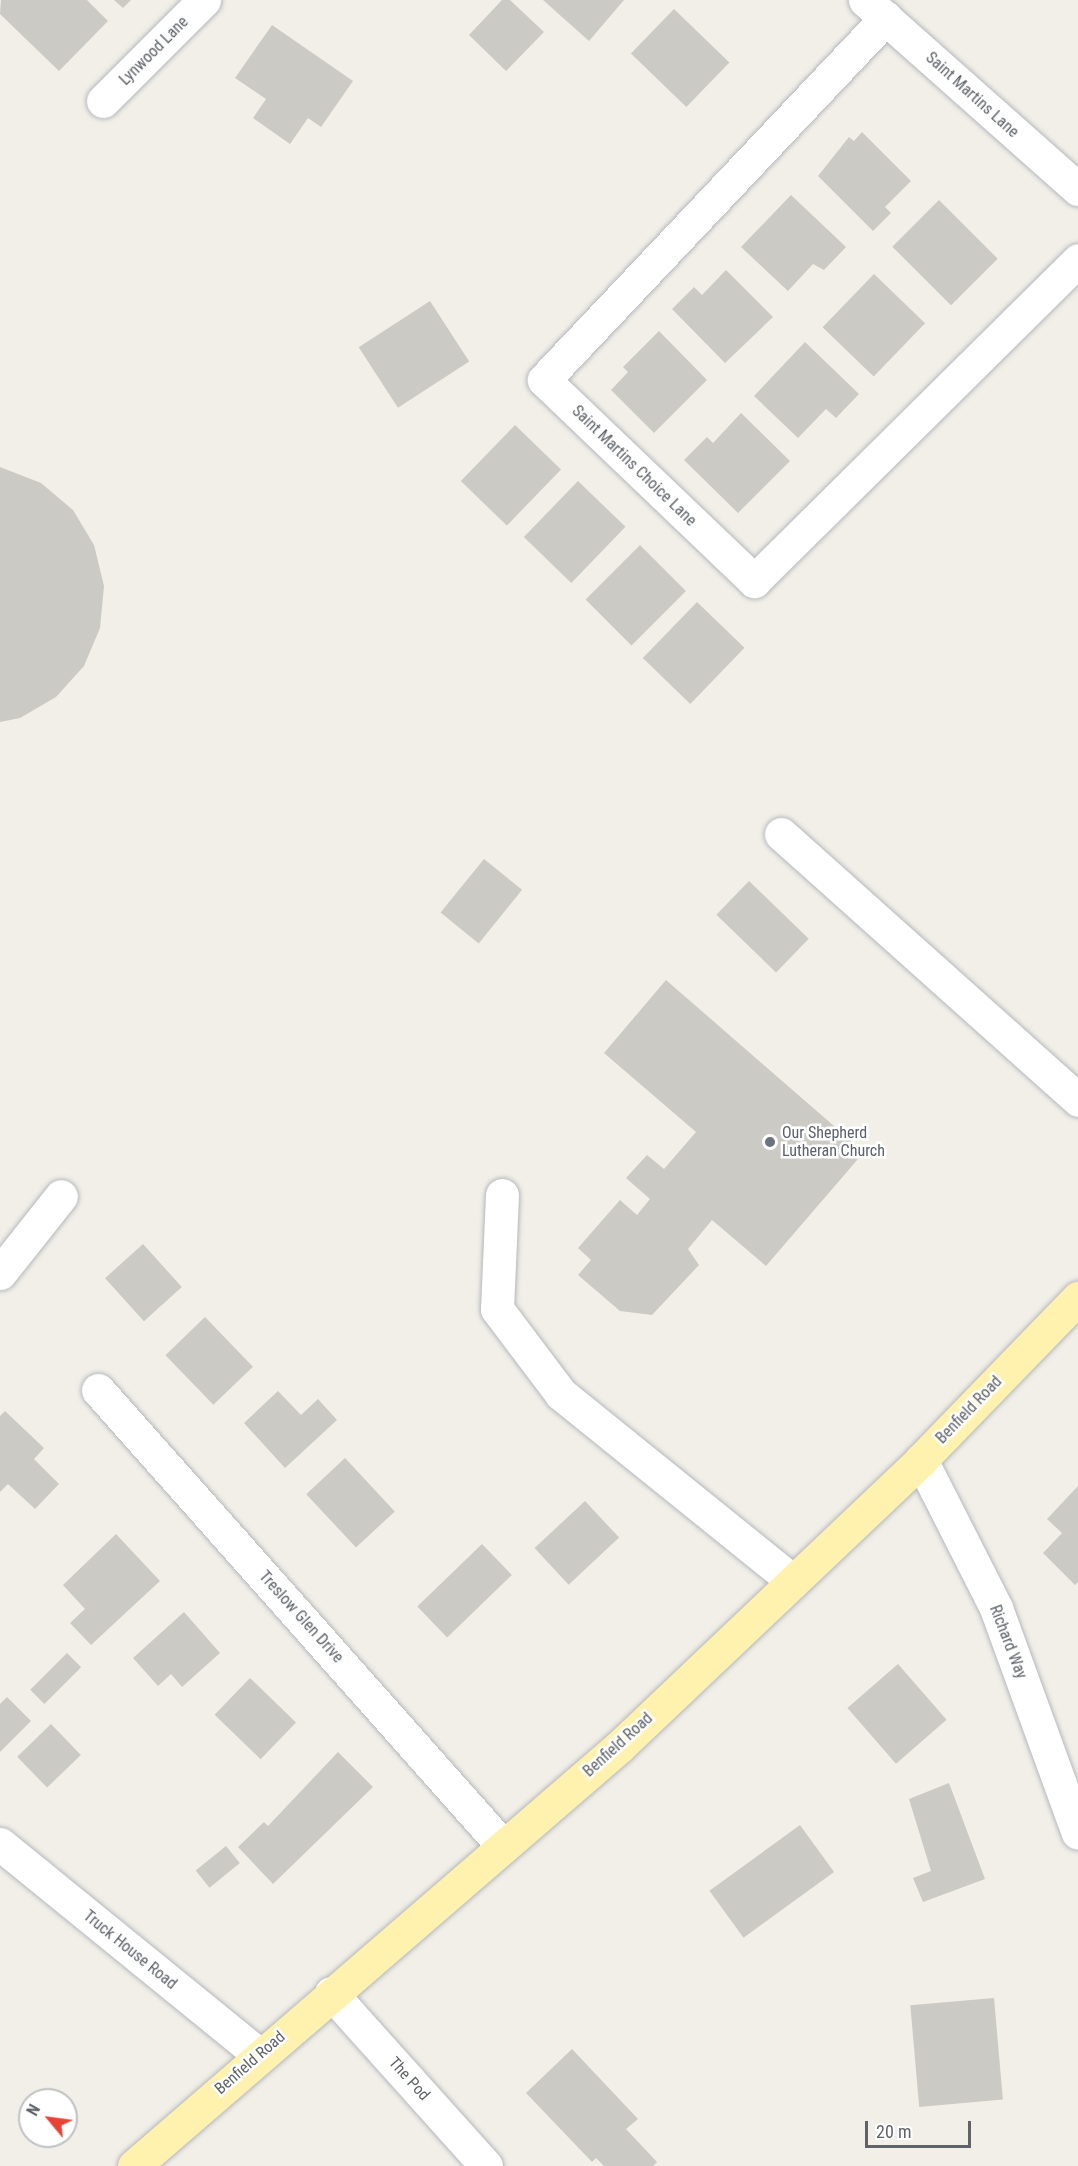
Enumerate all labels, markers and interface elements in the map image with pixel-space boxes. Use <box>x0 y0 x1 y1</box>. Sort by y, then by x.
street label: Lynwood Lane <box>116 13 192 89</box>
street label: Saint Martins Lane <box>922 48 1022 142</box>
street label: Saint Martins Choice Lane <box>568 402 700 530</box>
place label: Our Shepherd Lutheran Church <box>782 1123 885 1161</box>
marker: Our Shepherd Lutheran Church <box>763 1135 777 1149</box>
street label: Benfield Road <box>932 1372 1006 1448</box>
street label: Treslow Glen Drive <box>255 1567 347 1667</box>
street label: Richard Way <box>985 1602 1031 1682</box>
street label: Benfield Road <box>579 1709 657 1781</box>
street label: Truck House Road <box>79 1906 181 1994</box>
street label: Benfield Road <box>211 2027 289 2099</box>
street label: The Pod <box>384 2053 434 2105</box>
north arrow <box>18 2088 78 2148</box>
text: N <box>23 2101 44 2119</box>
scale bar <box>868 2109 974 2147</box>
text: 20 m <box>876 2121 911 2142</box>

